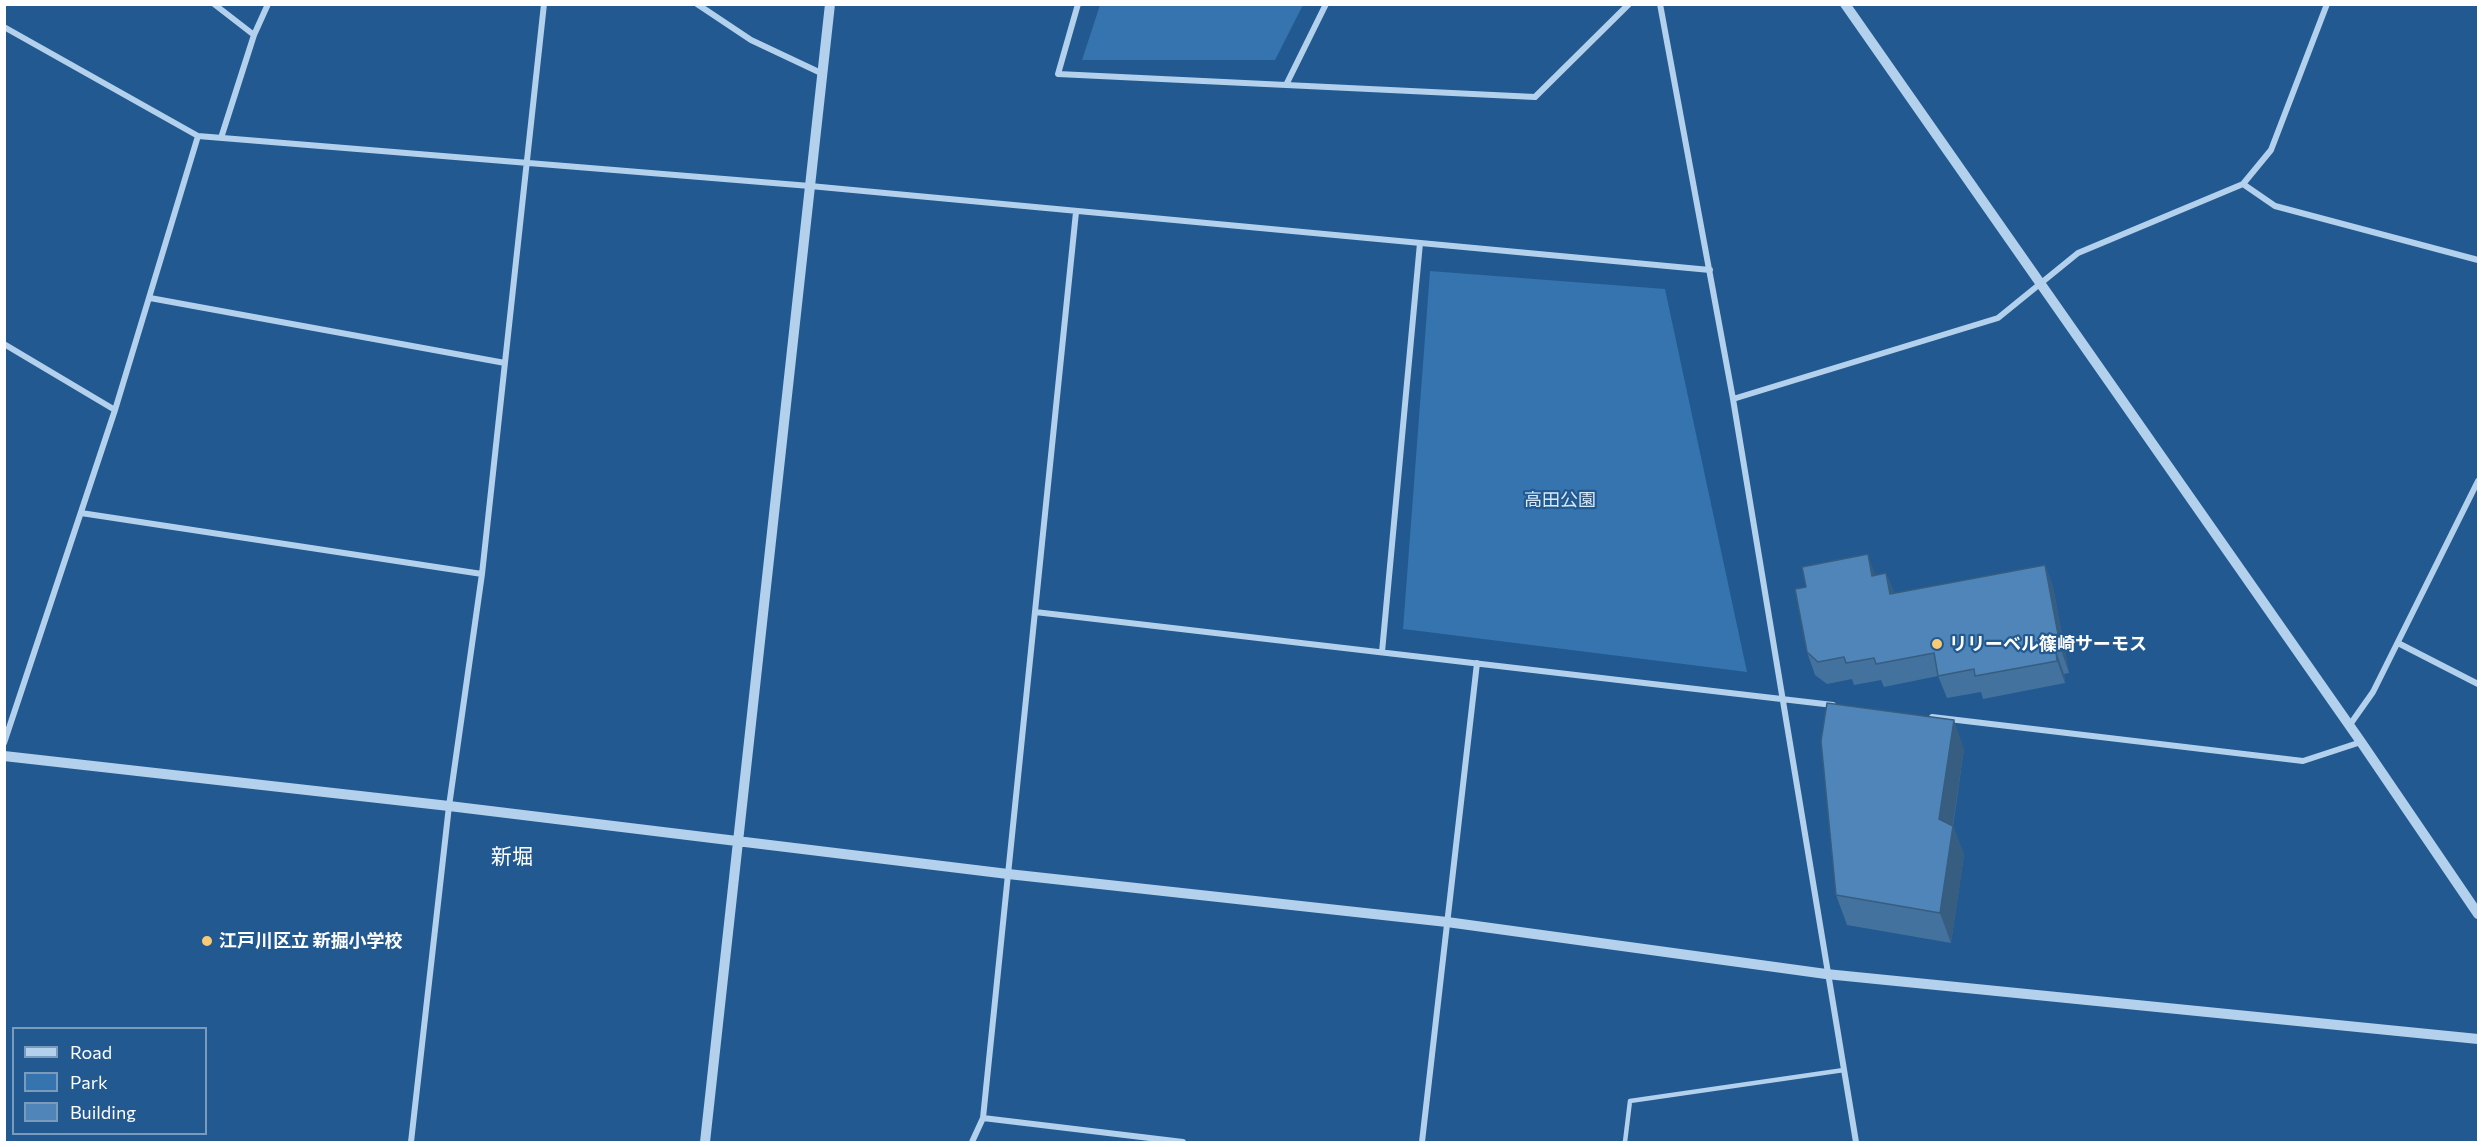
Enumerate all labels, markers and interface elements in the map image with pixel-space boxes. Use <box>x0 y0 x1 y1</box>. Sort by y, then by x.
park label: 高田公園 <box>1524 489 1596 511</box>
place label: リリーベル篠崎サーモス <box>1949 633 2147 655</box>
marker: リリーベル篠崎サーモス <box>1930 637 1944 651</box>
district label: 新堀 <box>491 844 533 870</box>
place label: 江戸川区立 新掘小学校 <box>219 930 402 952</box>
marker: 江戸川区立 新掘小学校 <box>200 934 214 948</box>
legend <box>12 1027 207 1135</box>
text: Road <box>70 1041 112 1063</box>
text: Park <box>70 1071 108 1093</box>
text: Building <box>70 1101 136 1123</box>

